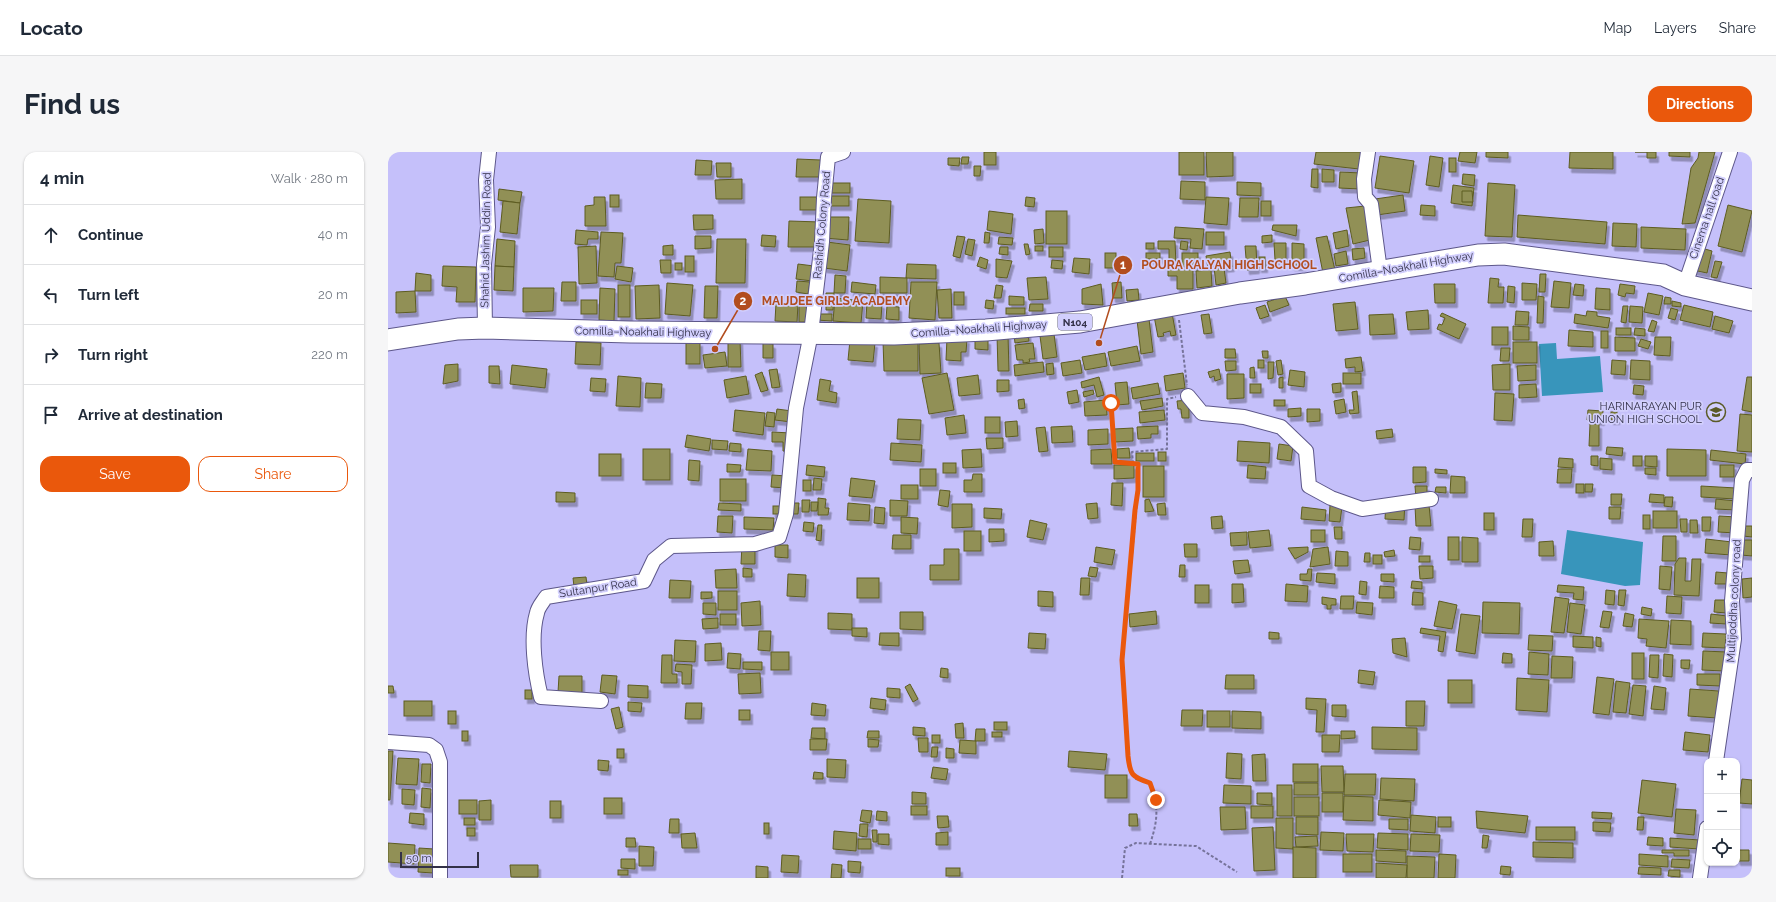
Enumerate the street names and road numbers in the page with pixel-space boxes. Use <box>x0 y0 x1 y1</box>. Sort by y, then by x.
street label: Rashidh Colony Road <box>811 170 833 279</box>
street label: Shahid Jashim Uddin Road <box>478 172 494 308</box>
street label: Cinema hall road <box>1687 175 1727 261</box>
street label: Comilla–Noakhali Highway <box>1338 249 1474 285</box>
road number: N104 <box>1058 314 1092 330</box>
street label: Comilla–Noakhali Highway <box>911 318 1048 340</box>
street label: Comilla–Noakhali Highway <box>575 324 711 340</box>
street label: Multijoddha colony road <box>1724 539 1744 663</box>
street label: Sultanpur Road <box>558 575 638 601</box>

